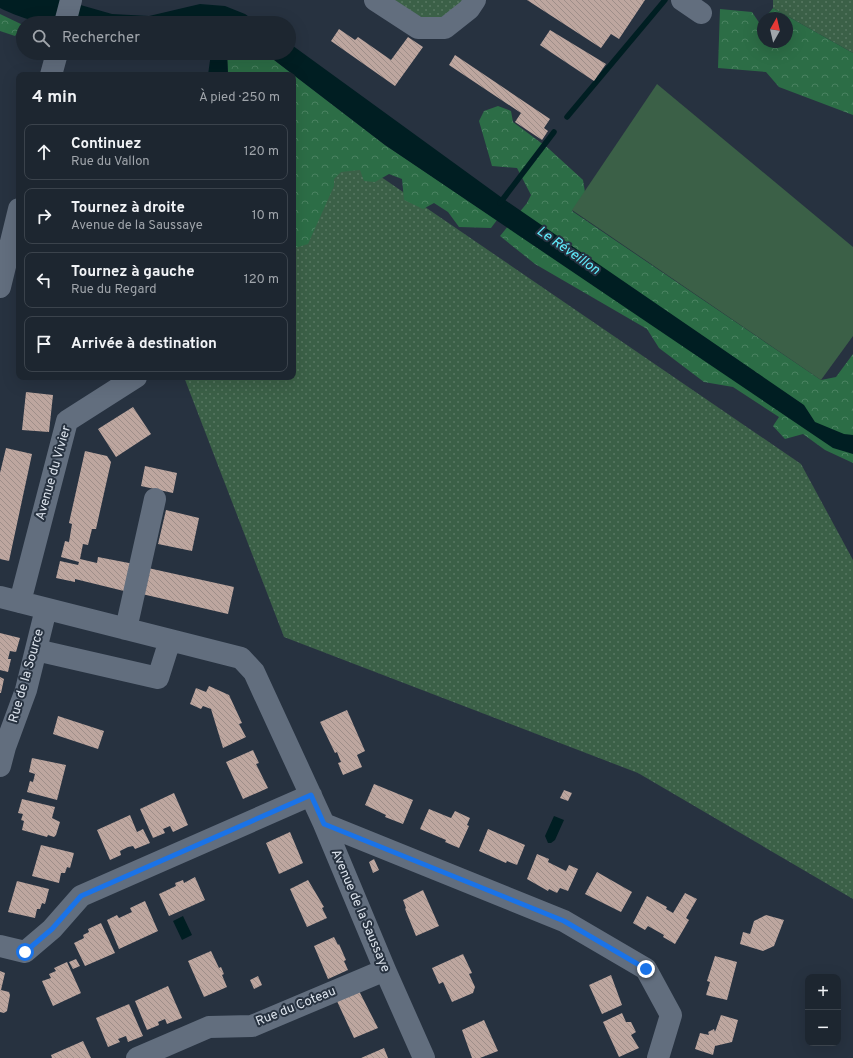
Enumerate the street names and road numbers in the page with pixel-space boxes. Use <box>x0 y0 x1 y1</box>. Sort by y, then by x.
street label: Avenue du Vivier <box>33 424 75 522</box>
street label: Rue de la Source <box>6 627 48 725</box>
street label: Avenue de la Saussaye <box>327 847 393 975</box>
street label: Rue du Coteau <box>254 984 338 1030</box>

